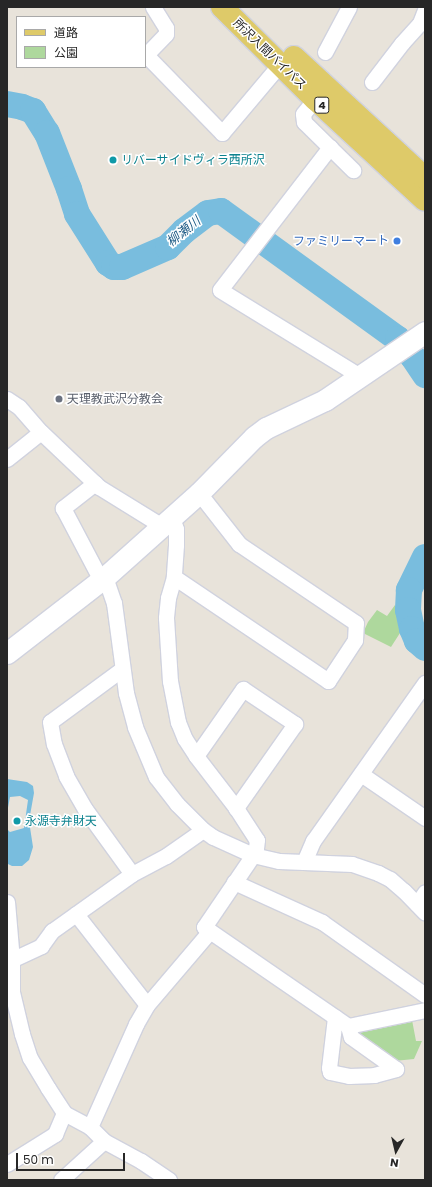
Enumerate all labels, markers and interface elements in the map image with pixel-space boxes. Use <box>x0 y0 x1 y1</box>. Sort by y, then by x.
street label: 所沢入間バイパス <box>230 15 310 93</box>
legend <box>16 16 146 68</box>
text: 道路 <box>54 24 78 41</box>
text: 公園 <box>54 44 78 61</box>
road number: 4 <box>314 96 330 114</box>
place label: リバーサイドヴィラ西所沢 <box>121 153 265 167</box>
marker: リバーサイドヴィラ西所沢 <box>108 155 118 165</box>
water label: 柳瀬川 <box>164 214 204 250</box>
place label: ファミリーマート <box>293 234 389 248</box>
marker: ファミリーマート <box>392 236 402 246</box>
place label: 天理教武沢分教会 <box>67 392 163 406</box>
marker: 天理教武沢分教会 <box>54 394 64 404</box>
place label: 永源寺弁財天 <box>25 814 97 828</box>
marker: 永源寺弁財天 <box>12 816 22 826</box>
north arrow <box>376 1131 416 1171</box>
scale bar <box>18 1145 127 1171</box>
text: 50 m <box>23 1151 54 1168</box>
text: N <box>389 1154 400 1171</box>

